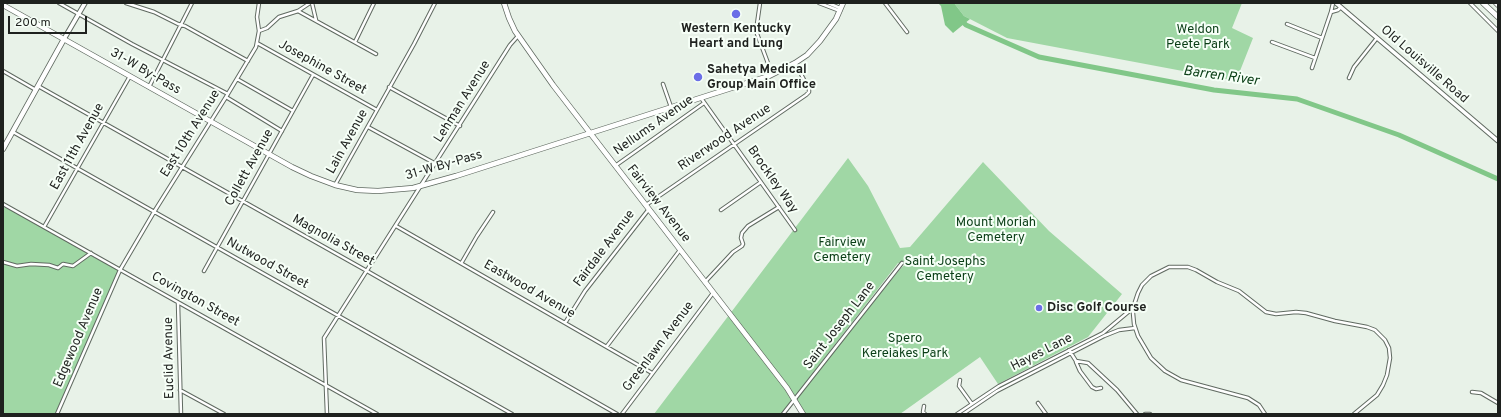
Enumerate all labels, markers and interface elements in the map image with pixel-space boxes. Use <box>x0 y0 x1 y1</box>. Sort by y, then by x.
scale bar <box>10 8 89 34</box>
marker: Western Kentucky Heart and Lung <box>730 8 742 20</box>
text: 200 m <box>15 15 51 31</box>
place label: Western Kentucky Heart and Lung <box>681 21 791 52</box>
park label: Weldon Peete Park <box>1166 22 1230 53</box>
street label: Old Louisville Road <box>1377 23 1471 107</box>
street label: Josephine Street <box>275 37 369 99</box>
street label: 31-W By-Pass <box>107 45 183 99</box>
street label: Lehman Avenue <box>432 58 494 146</box>
place label: Sahetya Medical Group Main Office <box>707 62 816 93</box>
water label: Barren River <box>1182 63 1260 91</box>
marker: Sahetya Medical Group Main Office <box>692 71 704 83</box>
street label: East 10th Avenue <box>158 87 224 181</box>
street label: Nellums Avenue <box>611 93 697 159</box>
street label: East 11th Avenue <box>48 101 108 193</box>
street label: Riverwood Avenue <box>676 101 774 175</box>
street label: Lain Avenue <box>324 107 372 177</box>
street label: Collett Avenue <box>222 127 278 209</box>
street label: Brockley Way <box>743 143 801 217</box>
street label: 31-W By-Pass <box>404 148 484 184</box>
street label: Fairview Avenue <box>623 162 693 246</box>
street label: Fairdale Avenue <box>571 207 639 291</box>
street label: Magnolia Street <box>289 212 377 270</box>
park label: Mount Moriah Cemetery <box>956 215 1036 246</box>
street label: Nutwood Street <box>223 235 311 293</box>
park label: Fairview Cemetery <box>813 235 871 266</box>
park label: Saint Josephs Cemetery <box>904 254 986 285</box>
street label: Eastwood Avenue <box>480 257 578 323</box>
street label: Covington Street <box>148 269 242 331</box>
street label: Saint Joseph Lane <box>801 279 879 373</box>
street label: Edgewood Avenue <box>51 286 107 390</box>
street label: Greenlawn Avenue <box>620 299 698 395</box>
place label: Disc Golf Course <box>1047 300 1147 316</box>
marker: Disc Golf Course <box>1034 303 1044 313</box>
street label: Euclid Avenue <box>161 317 179 399</box>
park label: Spero Kereiakes Park <box>862 331 948 362</box>
street label: Hayes Lane <box>1009 331 1075 375</box>

